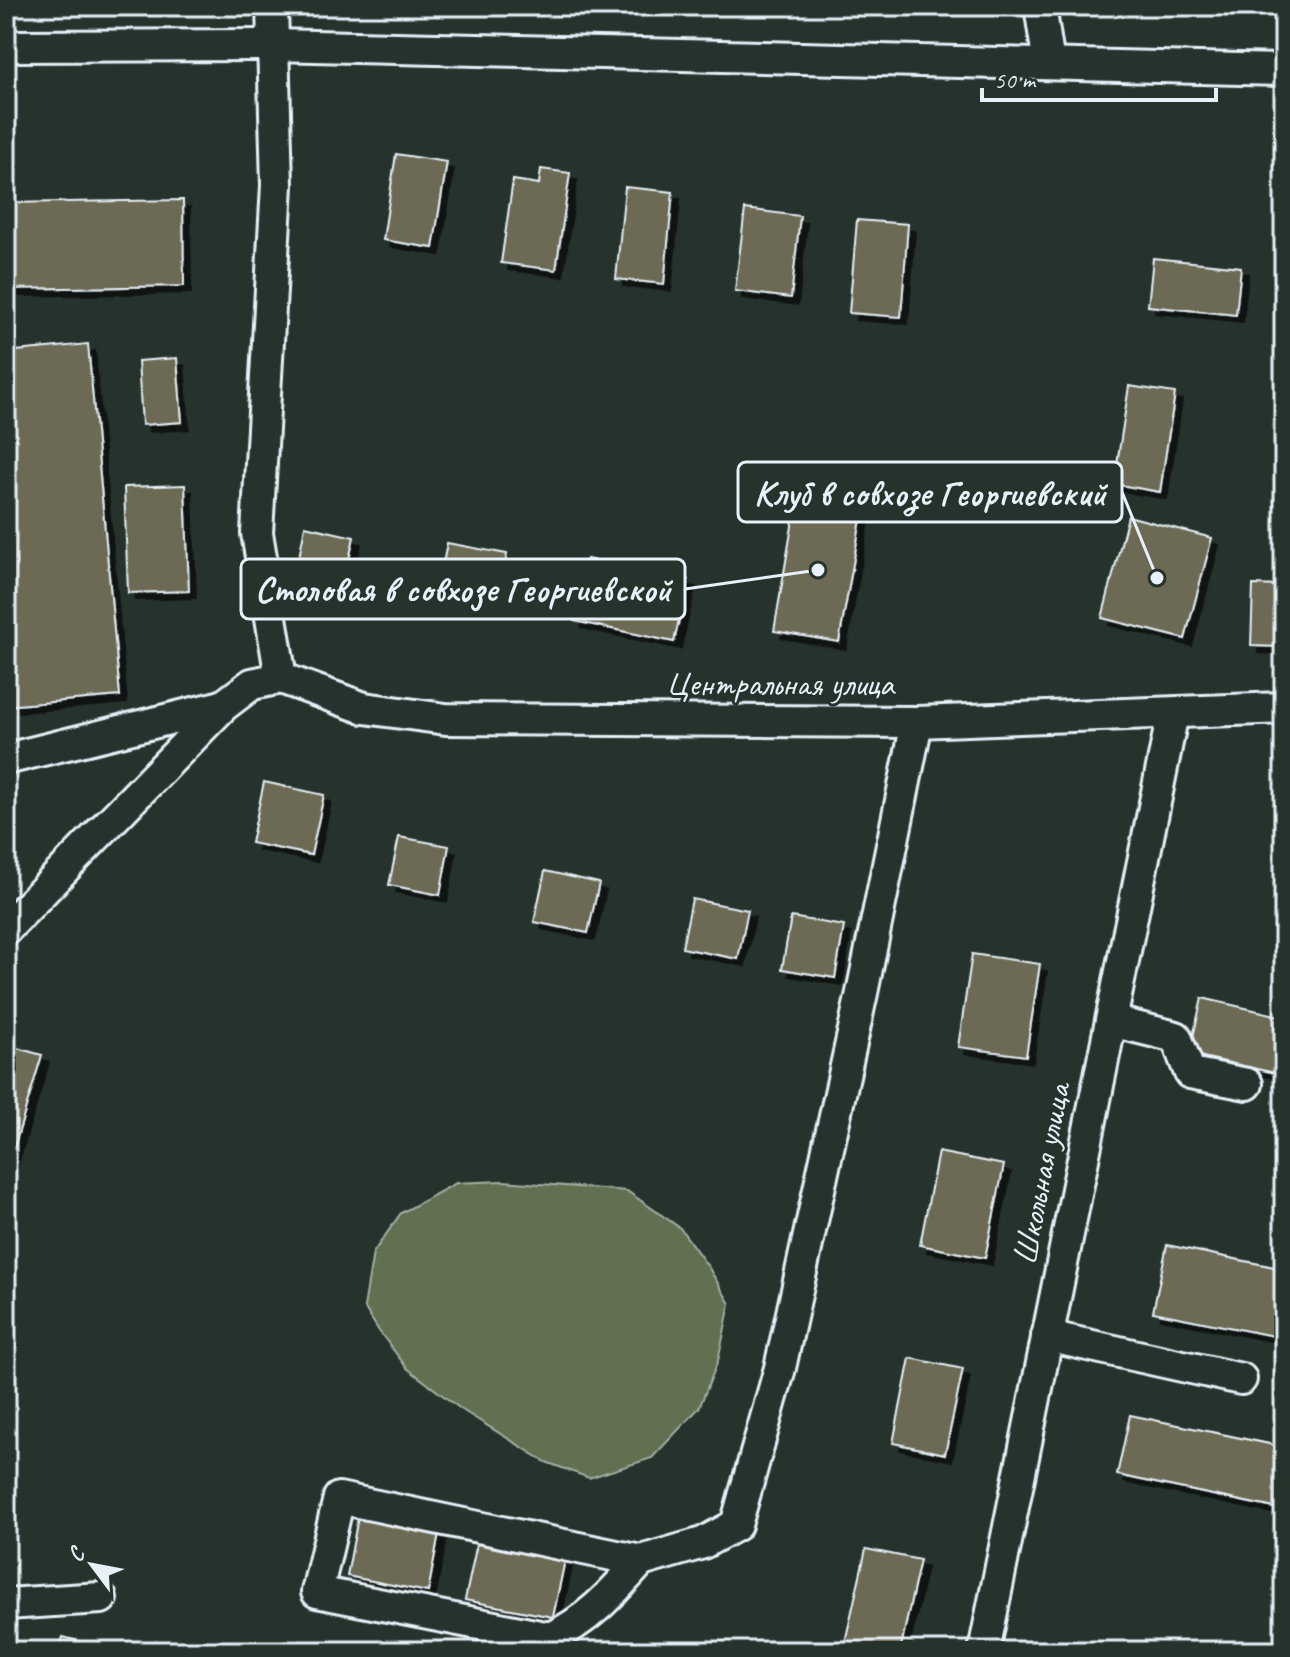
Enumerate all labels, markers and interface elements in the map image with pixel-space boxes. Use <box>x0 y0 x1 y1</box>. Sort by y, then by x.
scale bar <box>982 52 1216 102</box>
text: 50 m <box>994 65 1037 95</box>
callout: Клуб в совхозе Георгиевский <box>738 462 1122 522</box>
text: Клуб в совхозе Георгиевский <box>754 470 1109 517</box>
callout: Столовая в совхозе Георгиевской <box>241 559 685 619</box>
text: Столовая в совхозе Георгиевской <box>255 566 674 612</box>
street label: Центральная улица <box>666 662 896 705</box>
street label: Школьная улица <box>1002 1077 1080 1268</box>
north arrow <box>52 1525 132 1605</box>
text: С <box>61 1540 92 1567</box>

